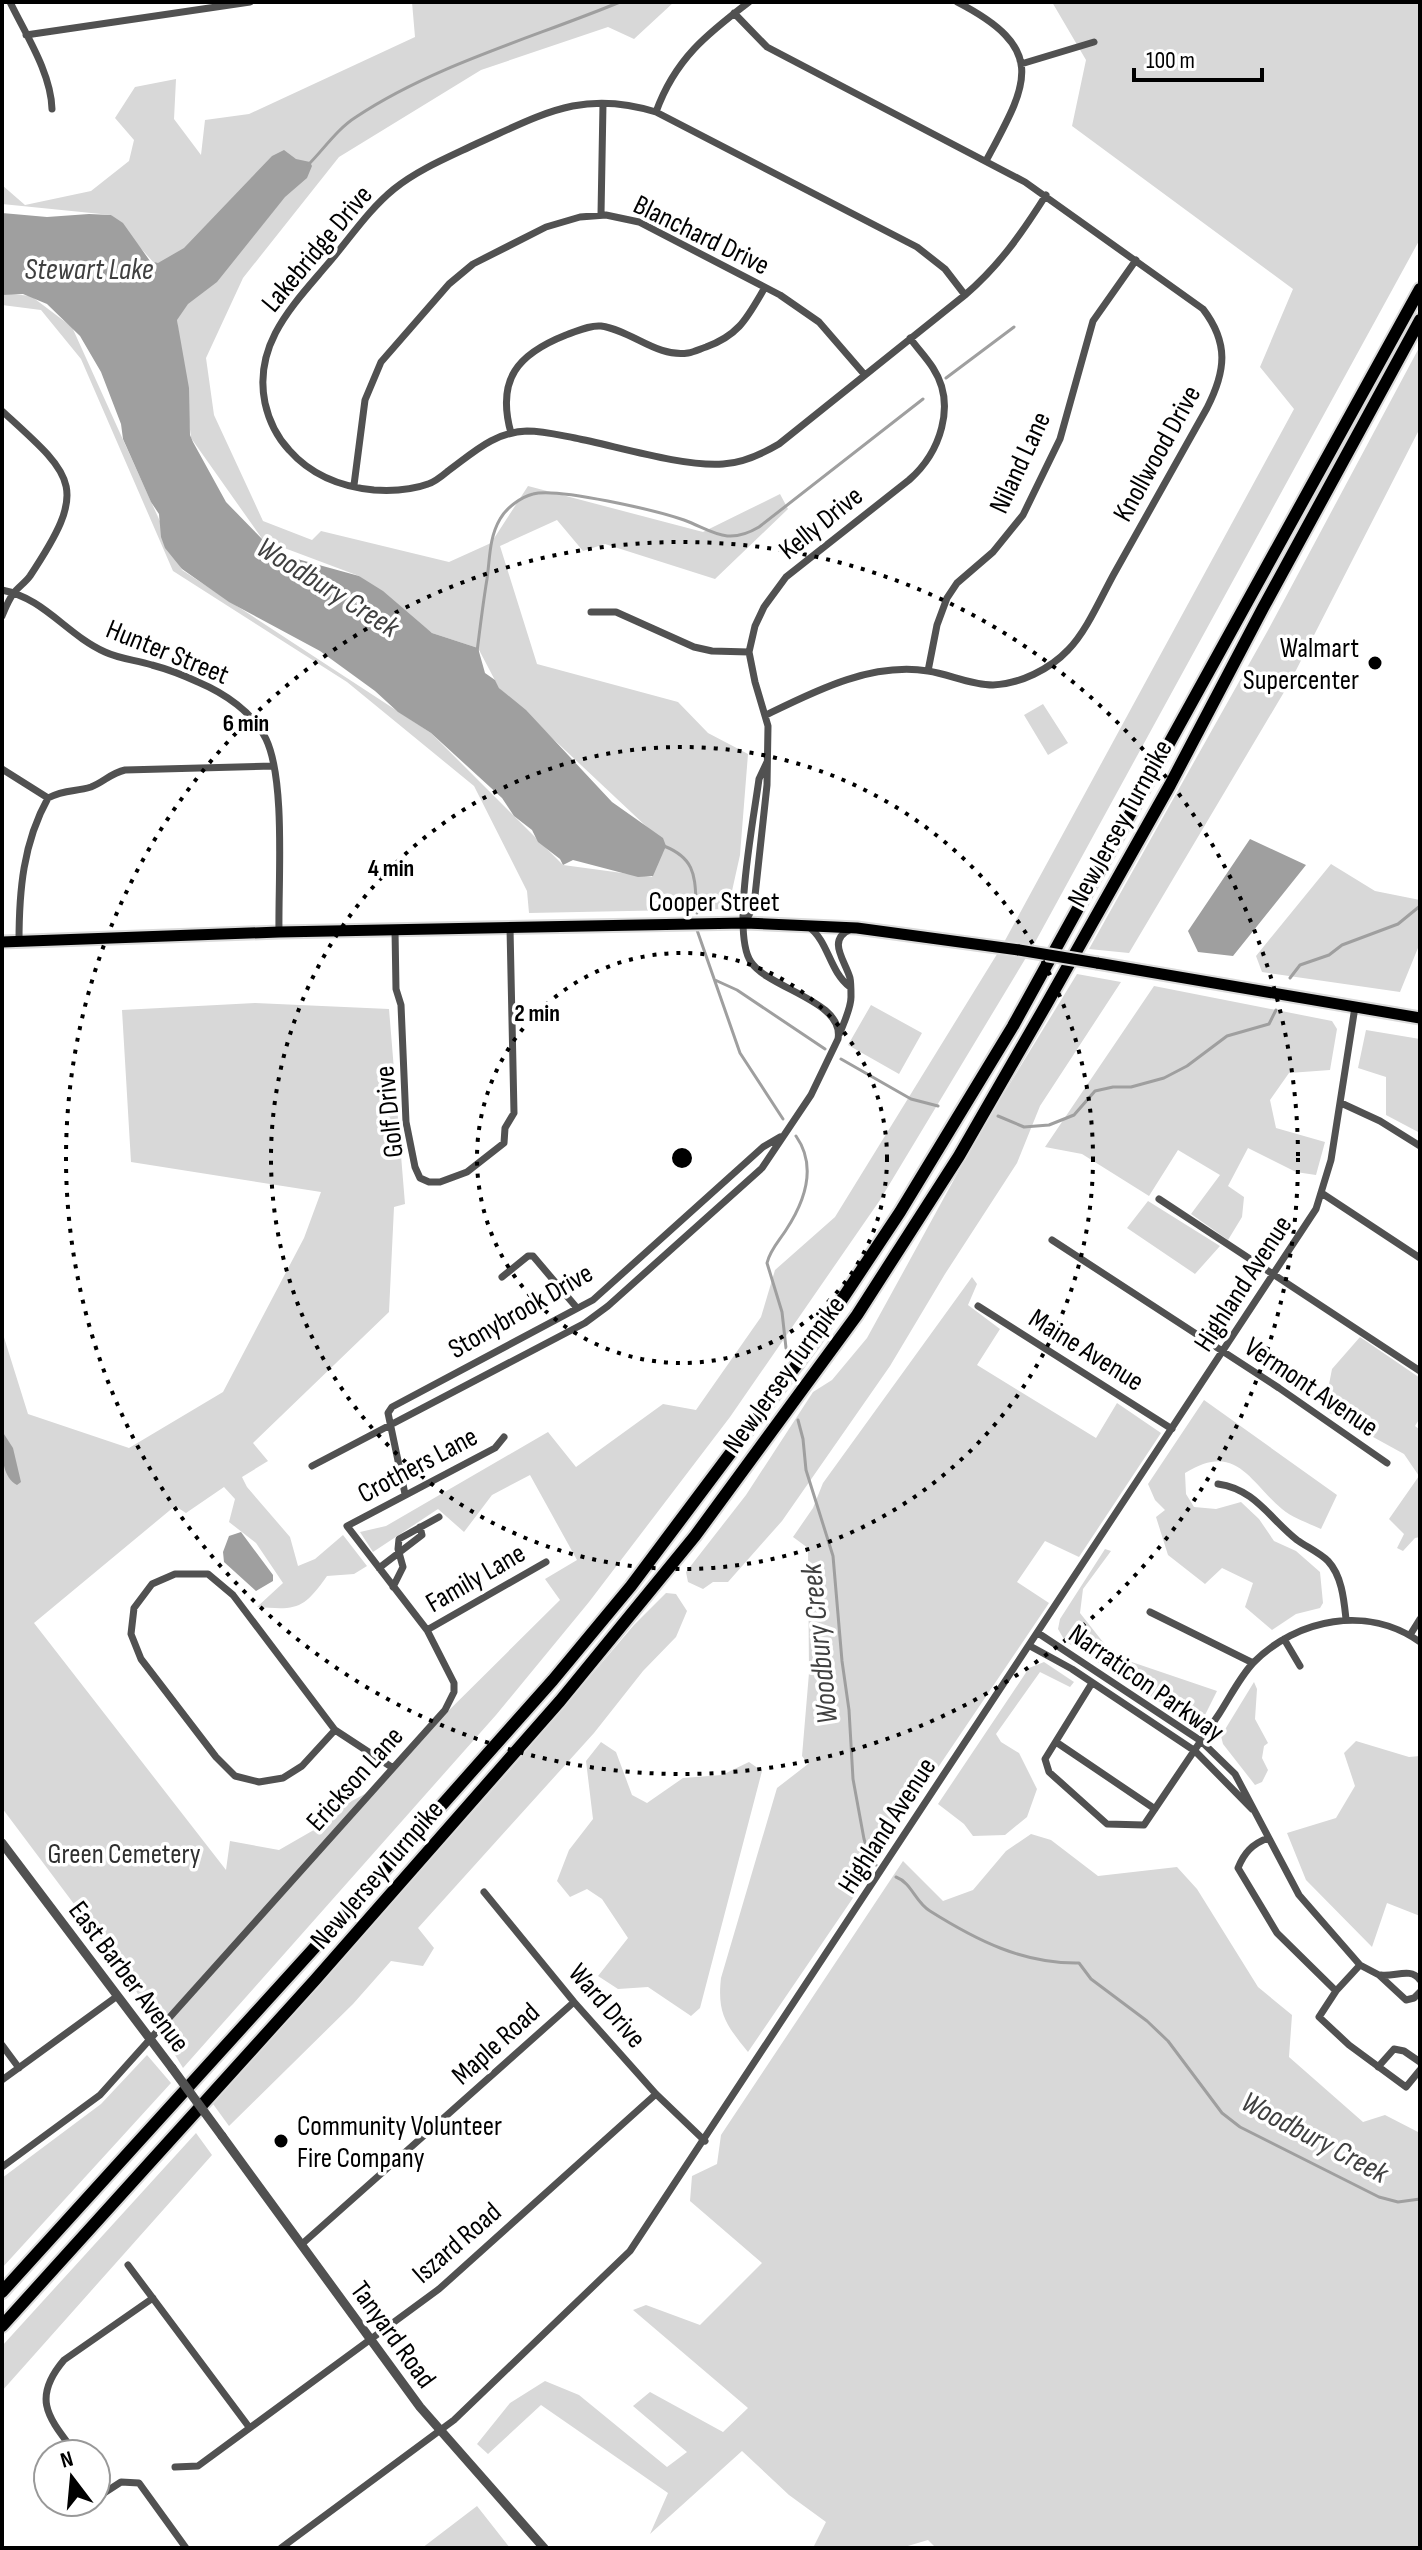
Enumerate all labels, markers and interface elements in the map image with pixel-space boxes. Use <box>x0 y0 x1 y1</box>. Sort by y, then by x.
scale bar <box>1134 32 1262 82</box>
text: 100 m <box>1146 46 1195 75</box>
street label: Lakebridge Drive <box>255 179 380 319</box>
street label: Blanchard Drive <box>628 188 775 282</box>
water label: Stewart Lake <box>24 252 154 288</box>
street label: Knollwood Drive <box>1106 380 1208 527</box>
street label: Niland Lane <box>983 407 1058 519</box>
street label: Kelly Drive <box>772 480 869 567</box>
water label: Woodbury Creek <box>250 530 406 646</box>
street label: Hunter Street <box>101 613 234 692</box>
place label: Walmart Supercenter <box>1243 632 1359 697</box>
marker: Walmart Supercenter <box>1366 654 1384 672</box>
text: 6 min <box>223 709 269 738</box>
street label: New Jersey Turnpike <box>1061 734 1180 913</box>
text: 4 min <box>368 854 414 883</box>
street label: Cooper Street <box>649 886 780 919</box>
text: 2 min <box>514 999 560 1028</box>
street label: Golf Drive <box>368 1064 411 1159</box>
centre of rings <box>668 1144 696 1172</box>
street label: Highland Avenue <box>1187 1210 1299 1358</box>
street label: Stonybrook Drive <box>443 1257 599 1366</box>
street label: New Jersey Turnpike <box>716 1290 852 1460</box>
street label: Maine Avenue <box>1023 1302 1150 1398</box>
street label: Vermont Avenue <box>1238 1330 1384 1444</box>
street label: Crothers Lane <box>352 1420 483 1511</box>
street label: Family Lane <box>420 1537 531 1620</box>
water label: Woodbury Creek <box>794 1561 846 1726</box>
street label: Narraticon Parkway <box>1062 1617 1230 1749</box>
street label: Erickson Lane <box>300 1720 410 1838</box>
street label: Highland Avenue <box>831 1752 943 1900</box>
street label: New Jersey Turnpike <box>304 1794 451 1956</box>
park label: Green Cemetery <box>48 1838 201 1871</box>
street label: East Barber Avenue <box>61 1895 196 2059</box>
street label: Ward Drive <box>561 1957 652 2055</box>
street label: Maple Road <box>445 1996 547 2092</box>
water label: Woodbury Creek <box>1235 2084 1395 2192</box>
place label: Community Volunteer Fire Company <box>297 2110 502 2175</box>
marker: Community Volunteer Fire Company <box>272 2132 290 2150</box>
street label: Iszard Road <box>406 2196 508 2291</box>
street label: Tanyard Road <box>343 2275 442 2395</box>
north arrow <box>32 2438 112 2518</box>
text: N <box>58 2446 76 2475</box>

